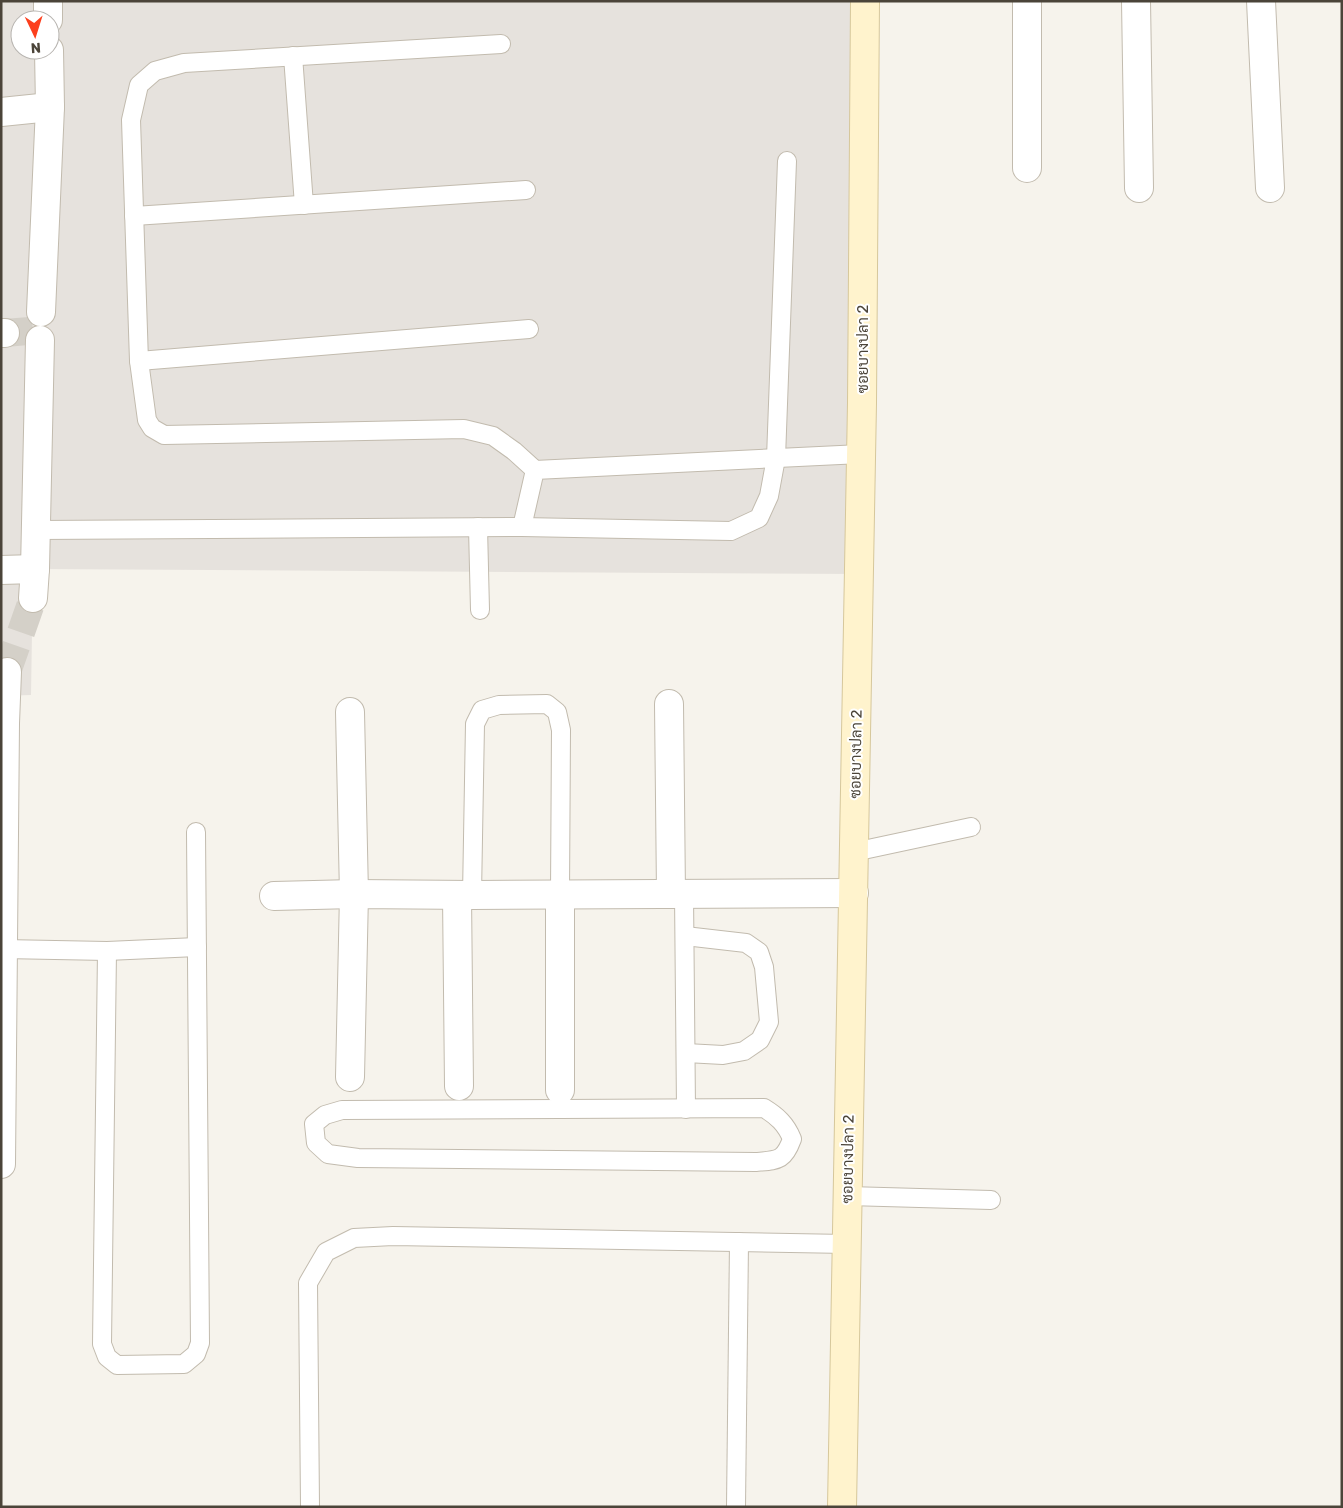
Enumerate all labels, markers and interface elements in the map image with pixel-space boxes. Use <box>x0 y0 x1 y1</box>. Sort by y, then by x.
north arrow <box>10 10 60 60</box>
text: N <box>30 39 41 56</box>
street label: ซอยบางปลา 2 <box>854 304 872 393</box>
street label: ซอยบางปลา 2 <box>846 709 866 798</box>
street label: ซอยบางปลา 2 <box>838 1114 858 1203</box>

